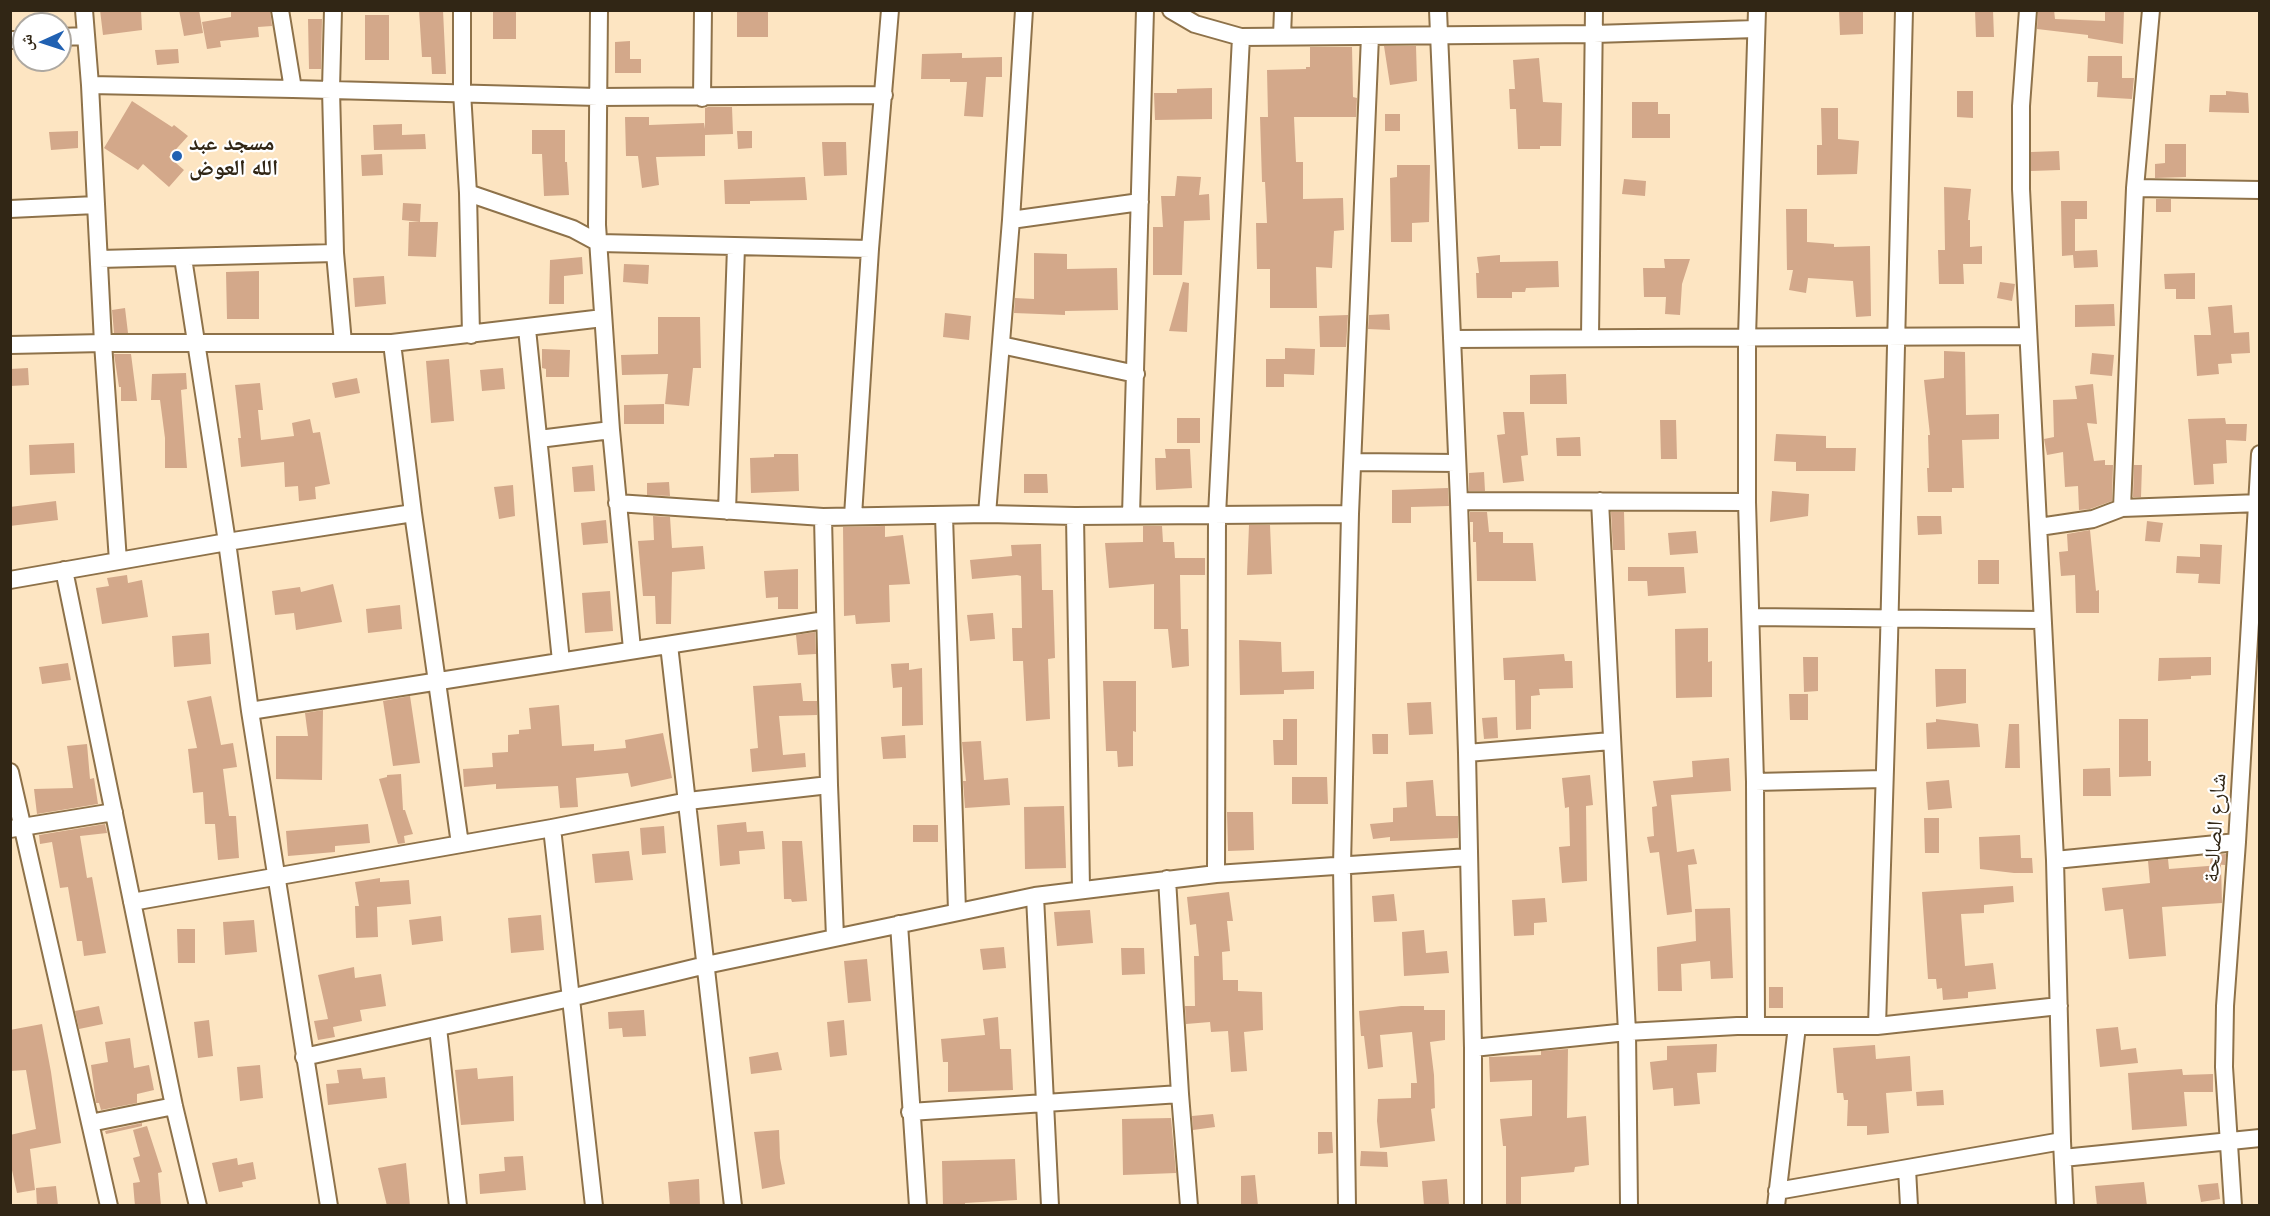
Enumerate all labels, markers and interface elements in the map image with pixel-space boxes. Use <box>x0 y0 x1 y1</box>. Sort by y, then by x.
north arrow <box>12 12 72 72</box>
text: ش <box>16 34 36 52</box>
place label: مسجد عبد الله العوض <box>189 130 278 182</box>
marker: مسجد عبد الله العوض <box>170 149 184 163</box>
street label: شارع الصالحة <box>2198 773 2232 883</box>

